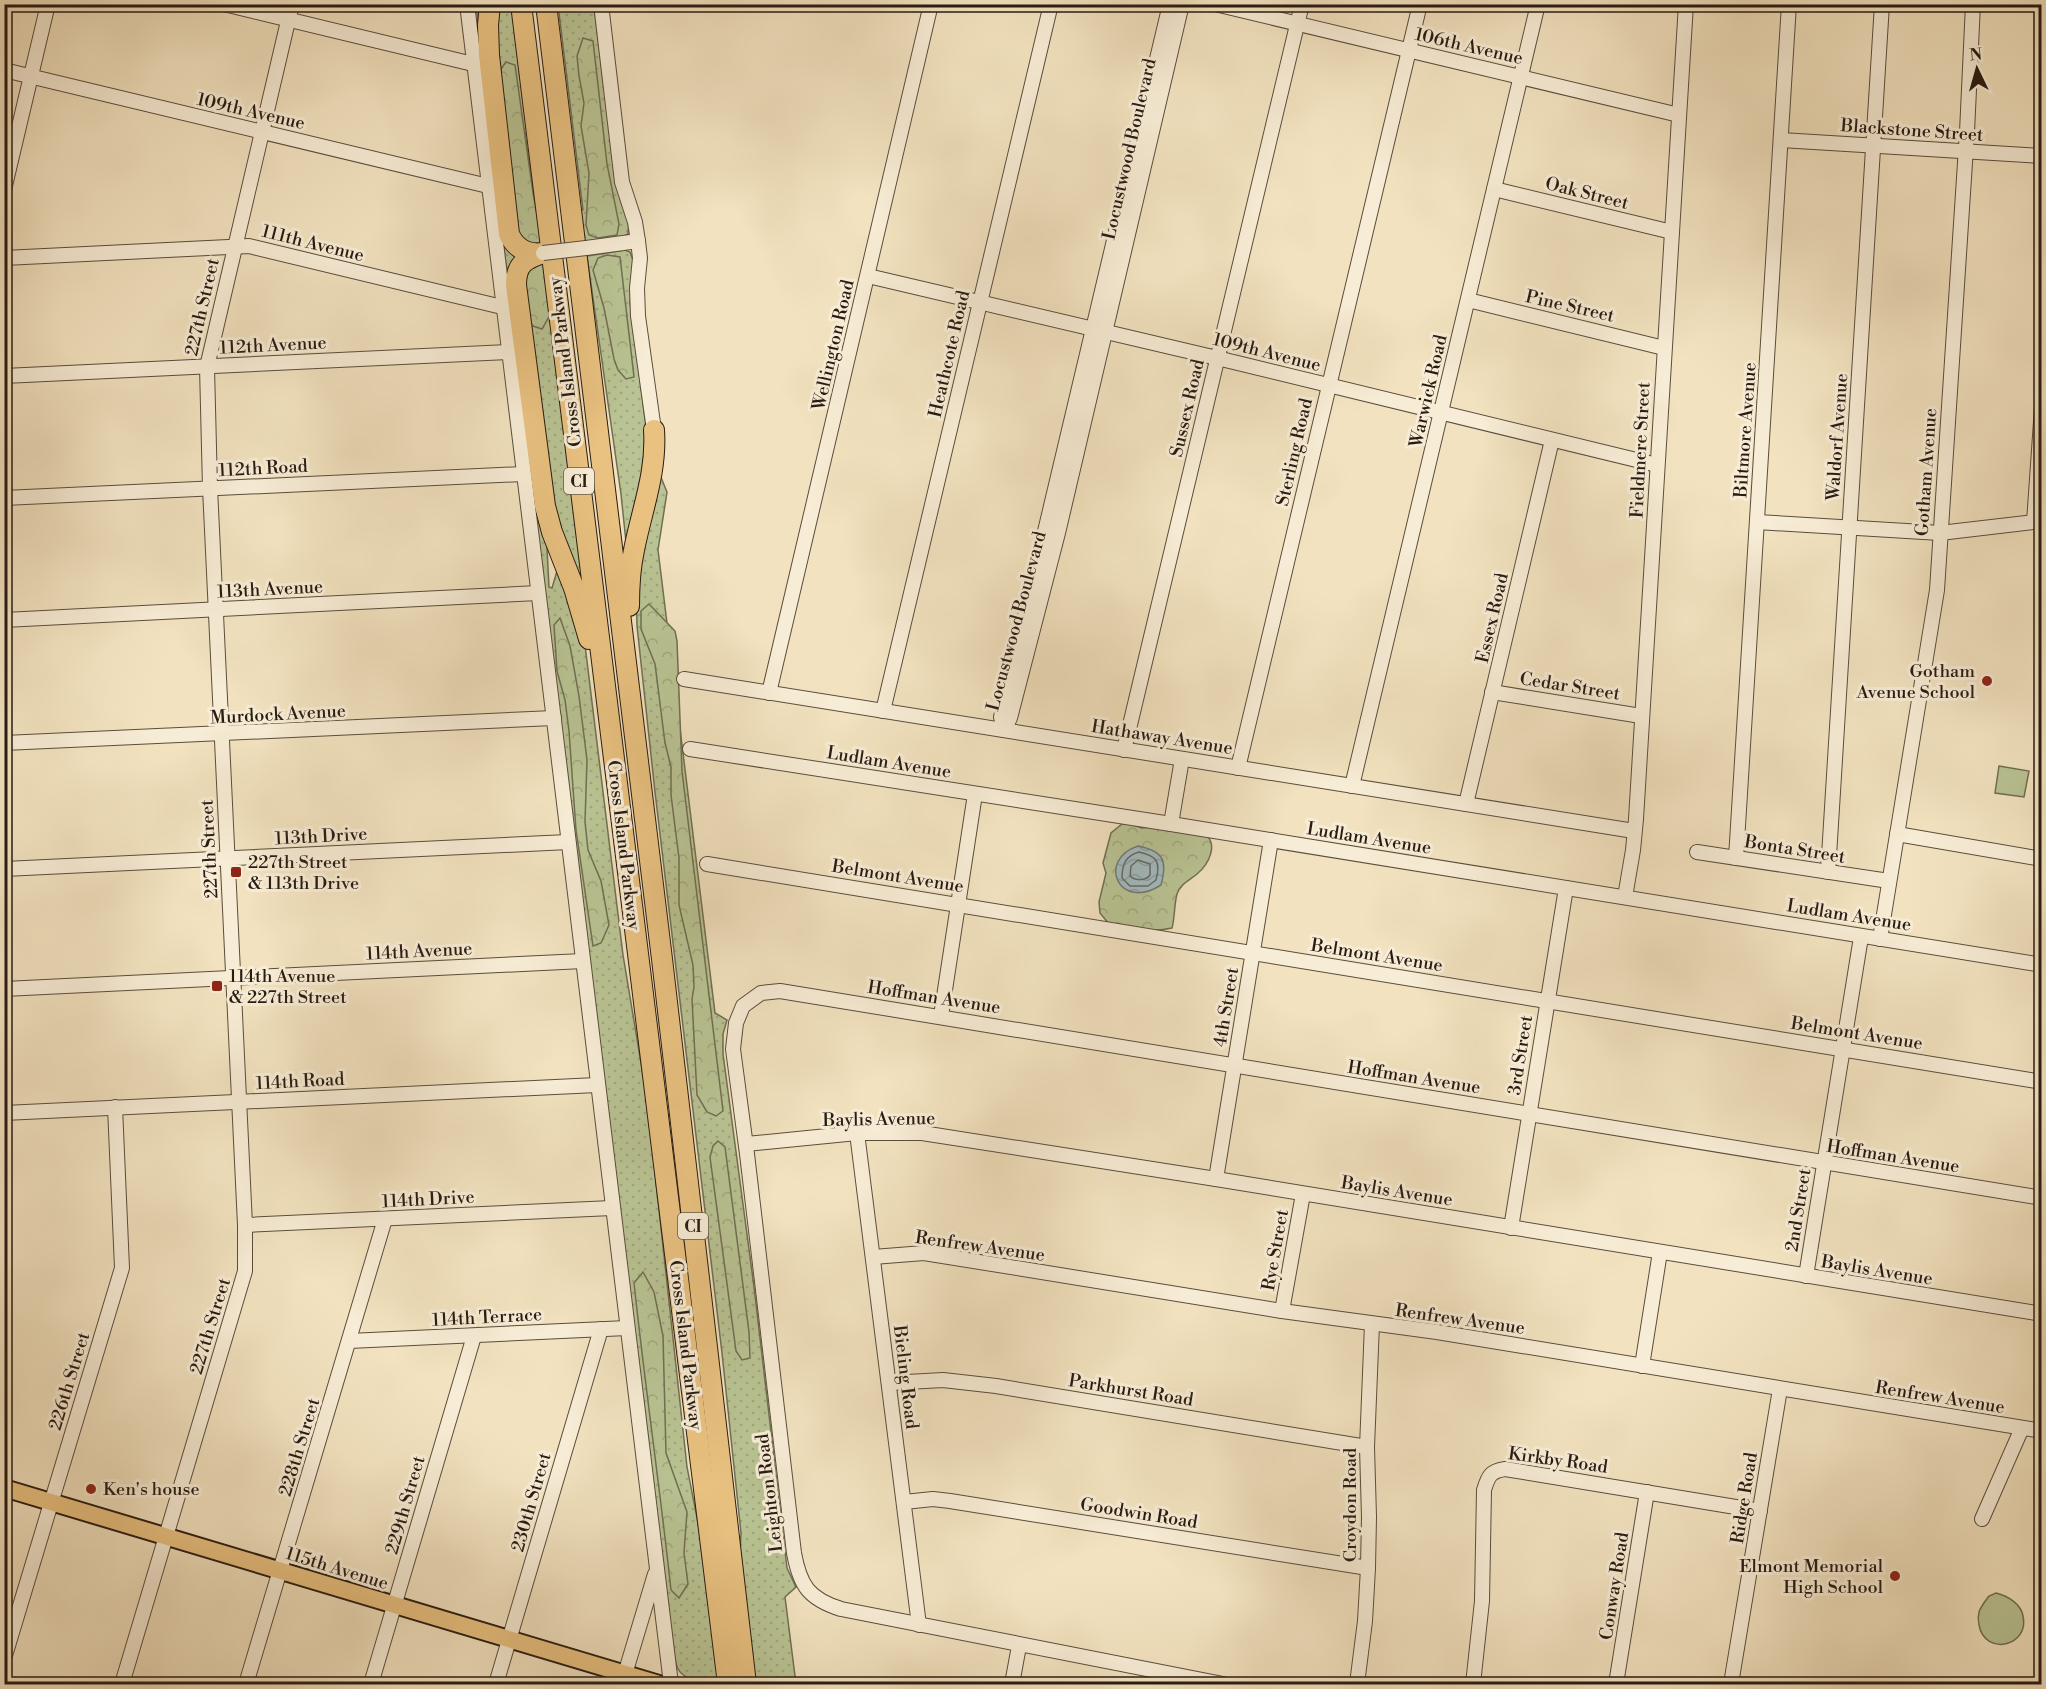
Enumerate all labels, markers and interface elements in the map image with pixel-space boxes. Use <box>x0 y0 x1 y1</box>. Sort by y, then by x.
street label: 106th Avenue <box>1413 23 1525 70</box>
north arrow <box>1947 39 2007 99</box>
text: N <box>1969 45 1983 66</box>
street label: Locustwood Boulevard <box>1097 55 1162 242</box>
street label: 109th Avenue <box>195 88 307 135</box>
street label: Blackstone Street <box>1839 114 1985 147</box>
street label: Oak Street <box>1543 172 1632 215</box>
street label: 111th Avenue <box>259 220 366 267</box>
street label: 227th Street <box>180 255 225 358</box>
street label: Cross Island Parkway <box>544 275 587 448</box>
street label: Wellington Road <box>807 277 860 414</box>
street label: Pine Street <box>1523 285 1617 328</box>
street label: Heathcote Road <box>924 288 975 420</box>
street label: 109th Avenue <box>1211 328 1323 377</box>
street label: 112th Avenue <box>219 331 327 360</box>
street label: Warwick Road <box>1404 332 1453 451</box>
street label: Sussex Road <box>1165 356 1210 459</box>
street label: Biltmore Avenue <box>1729 361 1762 500</box>
street label: Waldorf Avenue <box>1822 373 1853 503</box>
street label: Fieldmere Street <box>1625 381 1656 519</box>
street label: Sterling Road <box>1271 395 1318 508</box>
street label: Gotham Avenue <box>1911 407 1942 537</box>
street label: 112th Road <box>218 455 309 482</box>
road number: CI <box>564 468 594 494</box>
street label: Locustwood Boulevard <box>981 528 1052 714</box>
street label: Essex Road <box>1471 570 1514 665</box>
street label: 113th Avenue <box>216 575 324 604</box>
place label: Gotham Avenue School <box>1855 660 1976 704</box>
street label: Cedar Street <box>1518 667 1622 706</box>
marker: Gotham Avenue School <box>1980 674 1994 688</box>
street label: Murdock Avenue <box>210 699 346 730</box>
street label: Hathaway Avenue <box>1089 715 1234 760</box>
street label: Ludlam Avenue <box>825 741 953 784</box>
street label: Cross Island Parkway <box>602 759 645 932</box>
street label: 227th Street <box>195 798 224 899</box>
street label: Ludlam Avenue <box>1305 817 1433 860</box>
street label: 113th Drive <box>274 823 368 850</box>
street label: Bonta Street <box>1742 830 1848 869</box>
place label: 227th Street & 113th Drive <box>248 851 359 895</box>
street label: Belmont Avenue <box>829 855 965 898</box>
marker: 227th Street & 113th Drive <box>229 865 243 879</box>
street label: Ludlam Avenue <box>1785 894 1913 937</box>
street label: Belmont Avenue <box>1308 934 1444 977</box>
street label: 114th Avenue <box>365 937 473 966</box>
place label: 114th Avenue & 227th Street <box>229 965 347 1009</box>
street label: 4th Street <box>1209 965 1244 1049</box>
street label: Hoffman Avenue <box>866 976 1002 1019</box>
marker: 114th Avenue & 227th Street <box>210 979 224 993</box>
street label: Belmont Avenue <box>1788 1012 1924 1055</box>
street label: 3rd Street <box>1503 1013 1538 1097</box>
street label: Hoffman Avenue <box>1346 1056 1482 1099</box>
street label: 114th Road <box>255 1068 346 1095</box>
street label: Baylis Avenue <box>822 1107 935 1132</box>
street label: Hoffman Avenue <box>1825 1135 1961 1178</box>
street label: 2nd Street <box>1781 1166 1817 1253</box>
street label: Baylis Avenue <box>1339 1171 1454 1212</box>
street label: 114th Drive <box>381 1186 475 1213</box>
street label: Rye Street <box>1257 1207 1294 1293</box>
road number: CI <box>678 1213 708 1239</box>
street label: Renfrew Avenue <box>914 1226 1046 1267</box>
street label: Baylis Avenue <box>1819 1250 1934 1291</box>
street label: Cross Island Parkway <box>664 1259 707 1432</box>
street label: 227th Street <box>185 1275 236 1377</box>
street label: Renfrew Avenue <box>1394 1299 1526 1340</box>
street label: 114th Terrace <box>431 1303 543 1332</box>
street label: Bieling Road <box>888 1323 923 1431</box>
street label: 226th Street <box>44 1329 95 1433</box>
street label: Parkhurst Road <box>1067 1369 1196 1412</box>
street label: Renfrew Avenue <box>1874 1376 2006 1419</box>
street label: 228th Street <box>274 1395 325 1499</box>
street label: Leighton Road <box>751 1431 788 1554</box>
street label: Kirkby Road <box>1507 1442 1610 1479</box>
street label: Croydon Road <box>1339 1447 1362 1562</box>
street label: 230th Street <box>506 1449 557 1554</box>
street label: Ridge Road <box>1726 1450 1763 1545</box>
street label: 229th Street <box>380 1453 431 1557</box>
place label: Ken's house <box>103 1478 200 1501</box>
marker: Ken's house <box>84 1482 98 1496</box>
street label: Goodwin Road <box>1079 1493 1200 1534</box>
street label: Conway Road <box>1595 1530 1634 1642</box>
street label: 115th Avenue <box>283 1542 391 1595</box>
place label: Elmont Memorial High School <box>1739 1555 1884 1599</box>
marker: Elmont Memorial High School <box>1888 1569 1902 1583</box>

